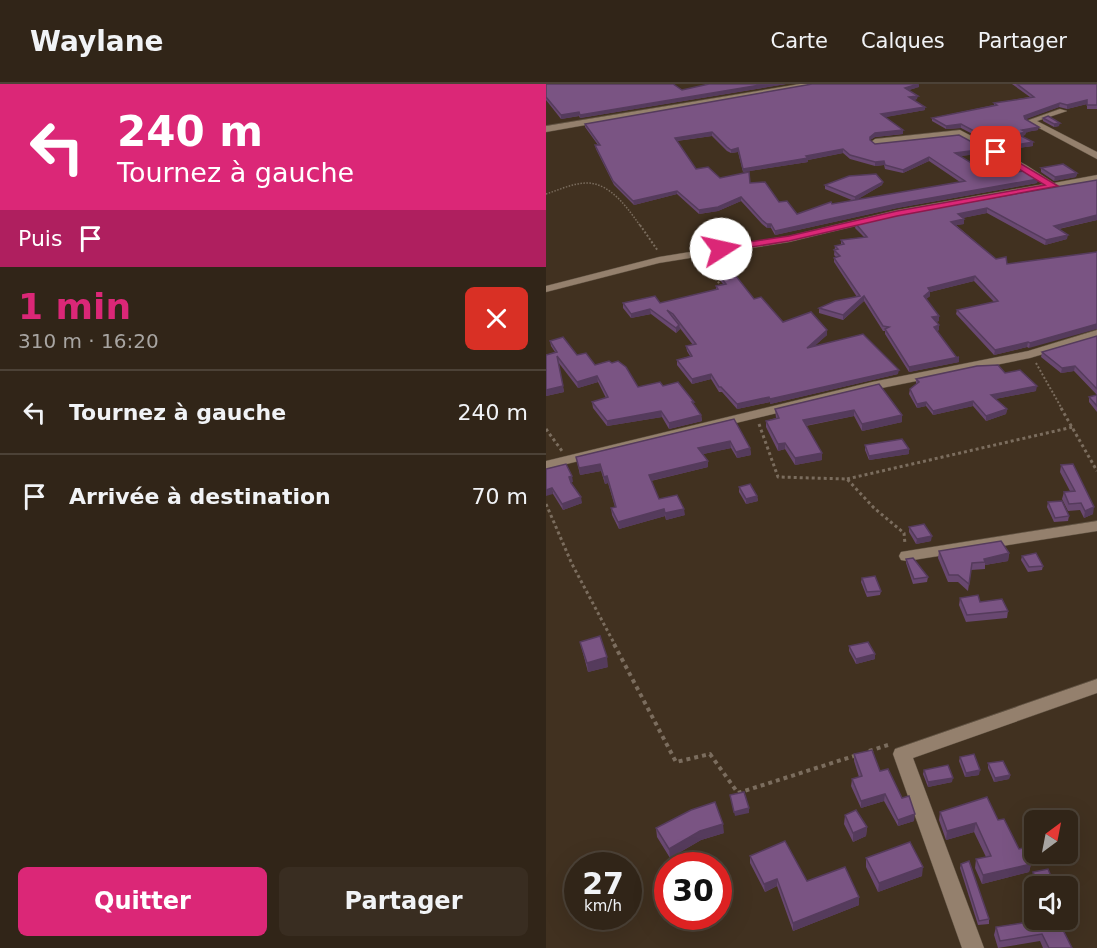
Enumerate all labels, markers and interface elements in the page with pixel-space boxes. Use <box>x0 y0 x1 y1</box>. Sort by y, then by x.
text: Waylane <box>30 25 164 58</box>
text: Carte <box>771 29 828 53</box>
text: Calques <box>861 29 945 53</box>
text: Partager <box>978 29 1067 53</box>
text: 240 m <box>117 107 263 156</box>
icon: left <box>18 108 96 186</box>
pin <box>970 126 1021 177</box>
icon: arrive <box>979 135 1012 168</box>
text: Tournez à gauche <box>117 157 354 188</box>
position arrow <box>689 217 753 281</box>
icon: arrive <box>74 222 107 255</box>
text: Puis <box>18 226 62 251</box>
text: 1 min <box>18 286 131 327</box>
button: close <box>465 287 528 350</box>
text: 310 m · 16:20 <box>18 329 159 353</box>
icon: left <box>18 396 51 429</box>
text: Tournez à gauche <box>69 400 286 425</box>
text: 240 m <box>458 400 528 425</box>
icon: arrive <box>18 480 51 513</box>
text: Arrivée à destination <box>69 484 331 509</box>
text: 70 m <box>472 484 528 509</box>
north arrow <box>1024 810 1078 864</box>
map controls <box>1024 810 1078 930</box>
speed limit sign: 30 <box>654 852 732 930</box>
text: 27 <box>582 866 624 901</box>
button: Quitter <box>18 867 267 936</box>
button: Partager <box>279 867 528 936</box>
button: sound <box>1024 876 1078 930</box>
text: km/h <box>584 897 622 915</box>

